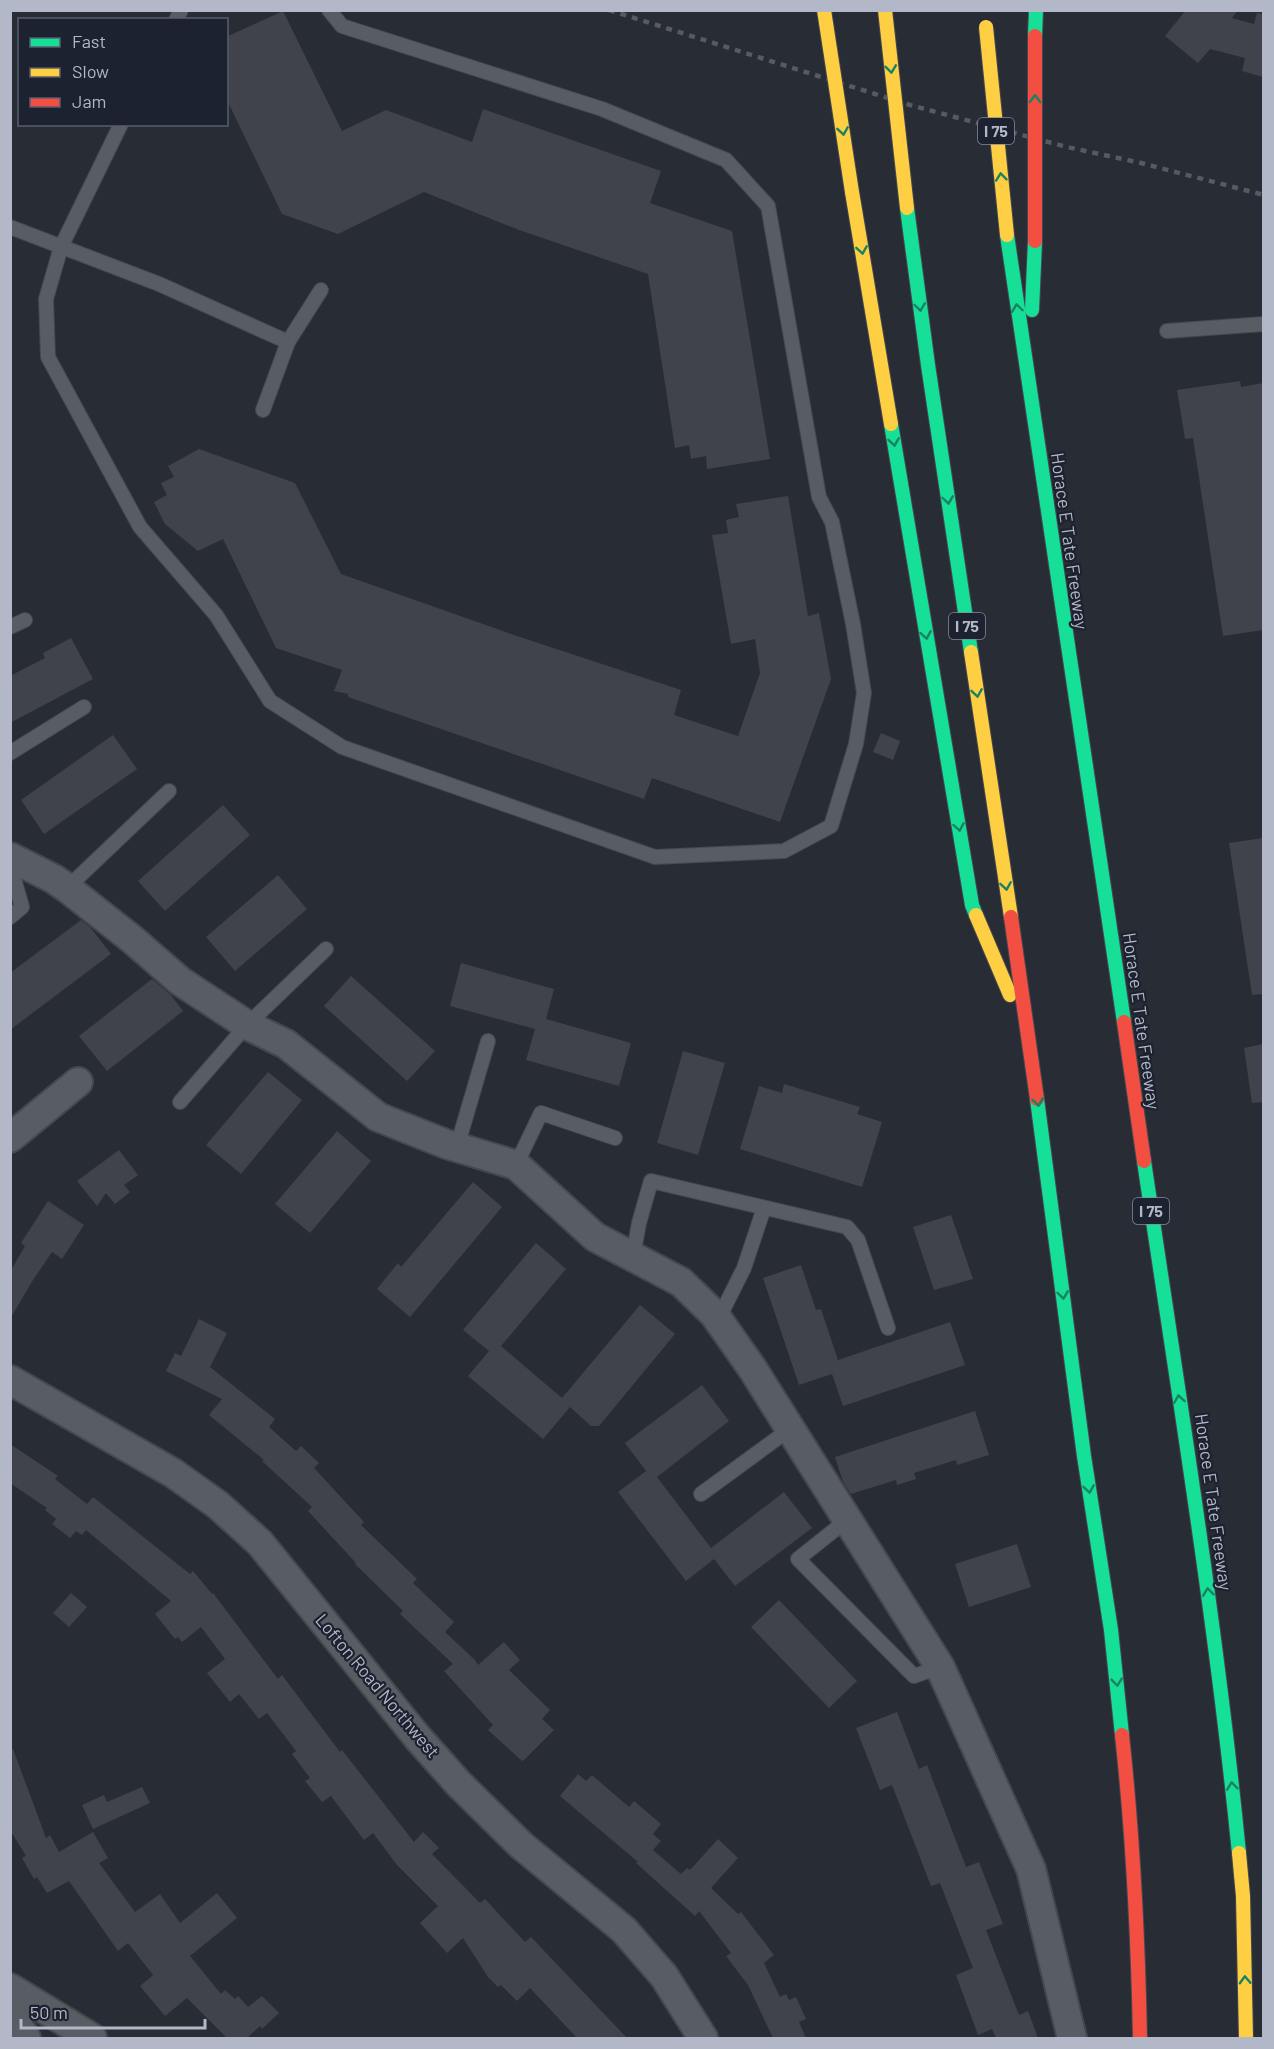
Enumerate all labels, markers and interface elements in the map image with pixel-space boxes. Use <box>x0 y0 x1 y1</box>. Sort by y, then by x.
legend <box>18 18 228 126</box>
text: Fast <box>72 30 106 52</box>
text: Slow <box>72 60 109 82</box>
one-way arrow <box>884 64 897 73</box>
text: Jam <box>72 90 106 112</box>
one-way arrow <box>1029 94 1041 103</box>
road number: I 75 <box>978 118 1014 144</box>
one-way arrow <box>836 125 849 135</box>
one-way arrow <box>995 172 1008 182</box>
one-way arrow <box>855 245 868 255</box>
one-way arrow <box>914 303 926 312</box>
one-way arrow <box>1012 303 1024 312</box>
one-way arrow <box>887 437 900 447</box>
street label: Horace E Tate Freeway <box>1047 451 1093 631</box>
one-way arrow <box>941 495 954 505</box>
road number: I 75 <box>949 613 985 639</box>
one-way arrow <box>919 629 932 639</box>
one-way arrow <box>970 689 982 698</box>
one-way arrow <box>952 822 965 832</box>
one-way arrow <box>999 881 1011 891</box>
street label: Horace E Tate Freeway <box>1119 931 1165 1111</box>
one-way arrow <box>1031 1097 1043 1107</box>
road number: I 75 <box>1133 1198 1169 1224</box>
one-way arrow <box>1057 1291 1069 1300</box>
one-way arrow <box>1174 1395 1186 1404</box>
street label: Horace E Tate Freeway <box>1191 1412 1237 1592</box>
one-way arrow <box>1083 1484 1095 1493</box>
one-way arrow <box>1202 1588 1214 1597</box>
street label: Lofton Road Northwest <box>311 1609 444 1762</box>
one-way arrow <box>1110 1677 1123 1686</box>
one-way arrow <box>1226 1781 1239 1790</box>
one-way arrow <box>1239 1976 1252 1985</box>
scale bar <box>21 1992 206 2030</box>
text: 50 m <box>30 2001 68 2023</box>

